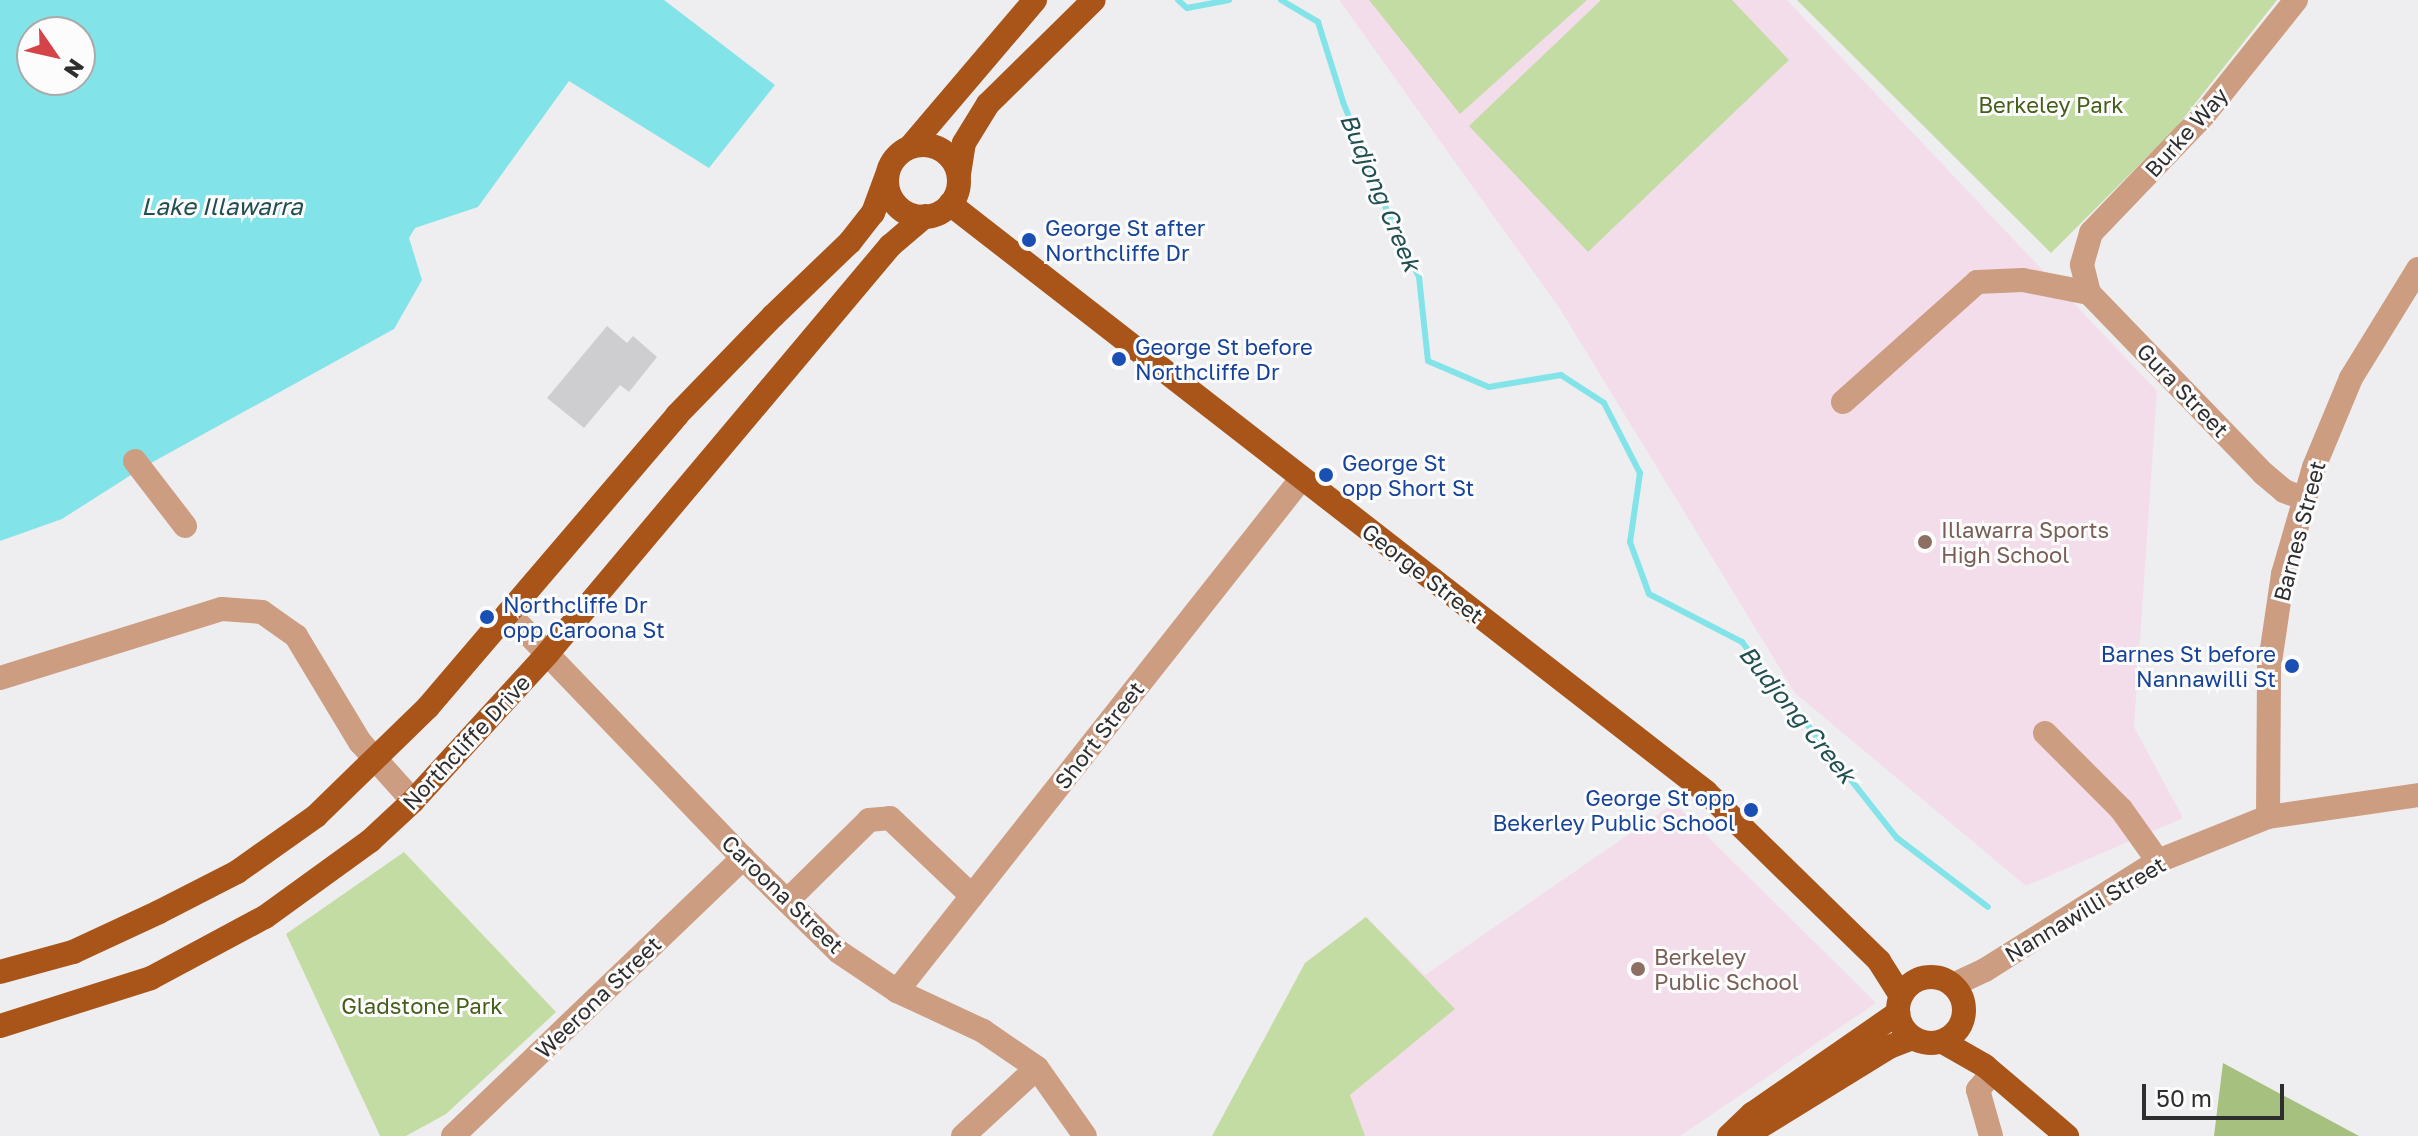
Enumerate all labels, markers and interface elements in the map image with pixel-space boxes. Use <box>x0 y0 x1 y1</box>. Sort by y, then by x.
north arrow <box>16 16 96 96</box>
text: N <box>59 54 91 83</box>
street label: Burke Way <box>2139 82 2233 182</box>
park label: Berkeley Park <box>1978 92 2124 118</box>
water label: Budjong Creek <box>1335 109 1427 275</box>
water label: Lake Illawarra <box>141 192 303 220</box>
place label: George St after Northcliffe Dr <box>1045 214 1205 266</box>
marker: George St after Northcliffe Dr <box>1020 231 1038 249</box>
place label: George St before Northcliffe Dr <box>1135 333 1313 384</box>
street label: Gura Street <box>2132 338 2234 442</box>
marker: George St before Northcliffe Dr <box>1110 350 1128 368</box>
place label: George St opp Short St <box>1342 449 1474 500</box>
street label: Barnes Street <box>2268 458 2330 604</box>
marker: George St opp Short St <box>1317 466 1335 484</box>
place label: Illawarra Sports High School <box>1941 516 2109 568</box>
street label: George Street <box>1357 517 1489 629</box>
marker: Illawarra Sports High School <box>1916 533 1934 551</box>
place label: Northcliffe Dr opp Caroona St <box>503 591 665 642</box>
marker: Northcliffe Dr opp Caroona St <box>478 608 496 626</box>
water label: Budjong Creek <box>1734 639 1862 789</box>
place label: Barnes St before Nannawilli St <box>2101 640 2276 692</box>
marker: Barnes St before Nannawilli St <box>2283 657 2301 675</box>
street label: Northcliffe Drive <box>397 669 535 815</box>
street label: Short Street <box>1049 676 1149 794</box>
place label: George St opp Bekerley Public School <box>1492 784 1735 836</box>
marker: George St opp Bekerley Public School <box>1742 801 1760 819</box>
street label: Caroona Street <box>717 829 849 959</box>
street label: Nannawilli Street <box>2000 851 2170 967</box>
street label: Weerona Street <box>530 931 666 1063</box>
place label: Berkeley Public School <box>1654 943 1799 994</box>
marker: Berkeley Public School <box>1629 960 1647 978</box>
park label: Gladstone Park <box>341 993 503 1019</box>
scale bar <box>2146 1068 2288 1118</box>
text: 50 m <box>2156 1083 2212 1112</box>

